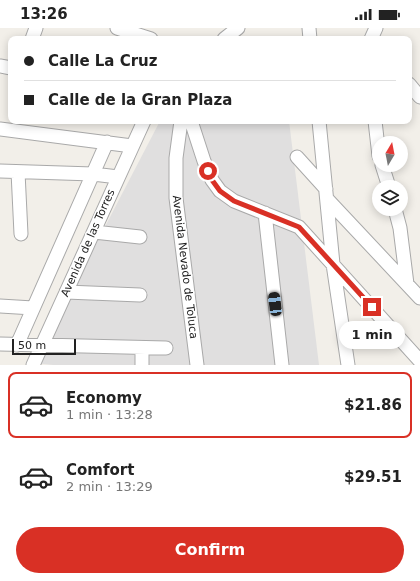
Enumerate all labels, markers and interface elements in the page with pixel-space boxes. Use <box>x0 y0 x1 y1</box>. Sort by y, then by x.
text: 13:26 <box>20 5 68 23</box>
text: Calle La Cruz <box>48 52 158 70</box>
text: Calle de la Gran Plaza <box>48 91 232 109</box>
north arrow <box>372 136 408 172</box>
map controls <box>372 136 408 216</box>
route start <box>199 162 217 180</box>
button: layers <box>372 180 408 216</box>
street label: Avenida de las Torres <box>58 187 118 299</box>
street label: Avenida Nevado de Toluca <box>170 194 200 340</box>
car <box>268 291 282 317</box>
route end <box>363 298 381 316</box>
callout: 1 min <box>339 321 405 349</box>
text: 1 min <box>352 327 392 342</box>
scale bar <box>12 337 76 356</box>
text: 50 m <box>18 339 46 352</box>
icon: car <box>18 387 54 423</box>
text: Economy <box>66 389 142 407</box>
text: $21.86 <box>344 396 402 414</box>
text: 1 min · 13:28 <box>66 407 153 422</box>
icon: car <box>18 459 54 495</box>
text: Comfort <box>66 461 134 479</box>
text: $29.51 <box>344 468 402 486</box>
text: 2 min · 13:29 <box>66 479 153 494</box>
button: Confirm <box>16 527 404 573</box>

